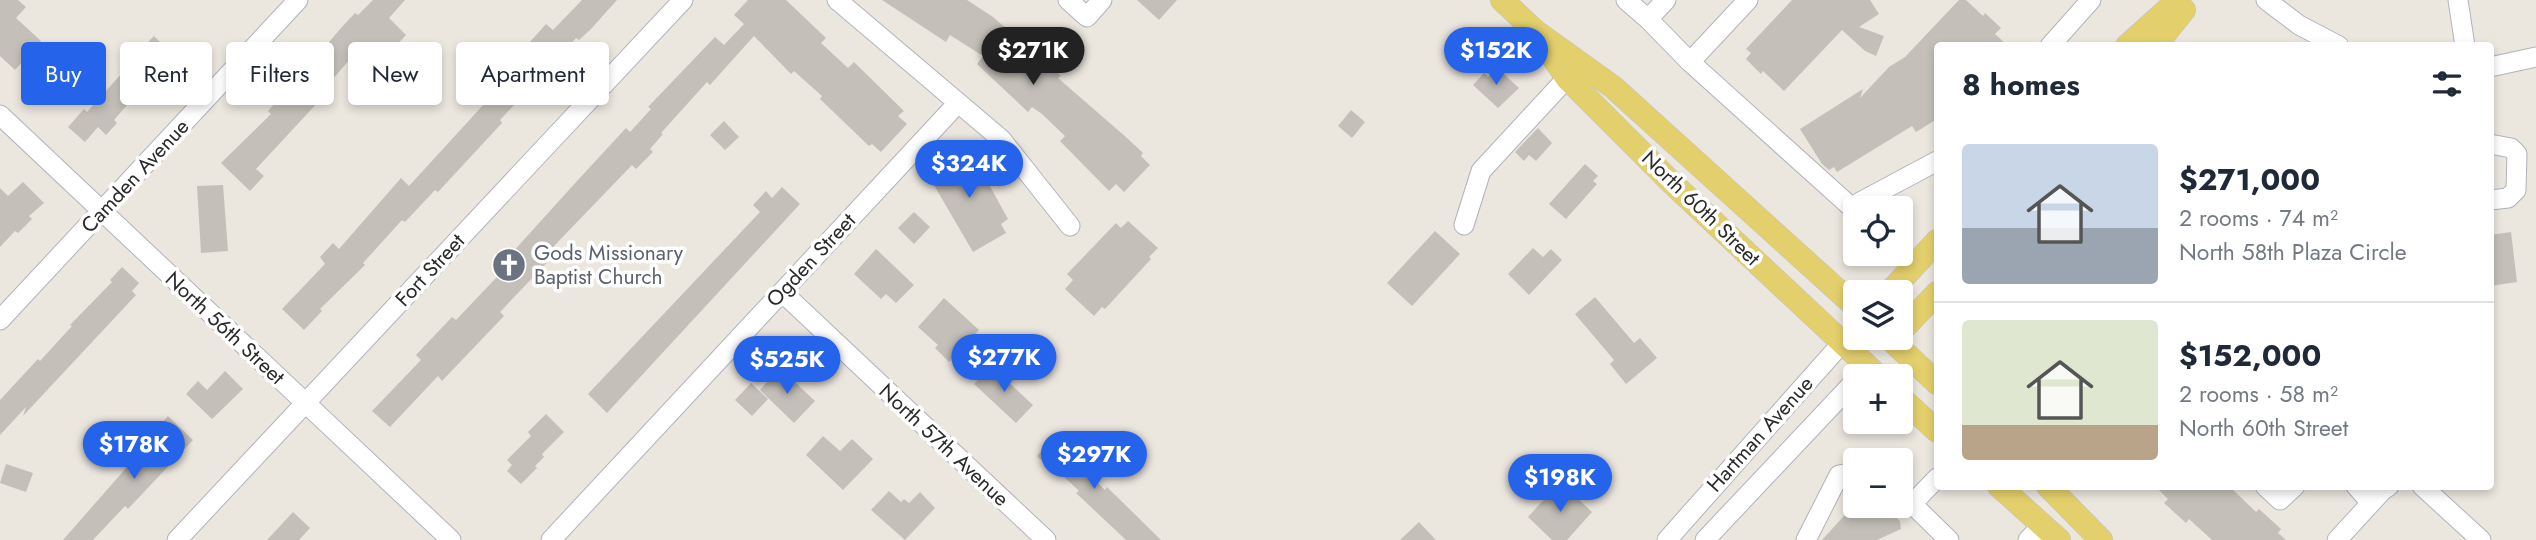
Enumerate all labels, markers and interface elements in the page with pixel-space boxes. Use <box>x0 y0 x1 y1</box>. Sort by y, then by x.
pin: $271K <box>984 28 1082 87</box>
pin: $152K <box>1447 28 1545 87</box>
text: $271K <box>997 33 1069 67</box>
text: $152K <box>1460 33 1532 67</box>
chip: Buy <box>21 42 106 105</box>
chip: Rent <box>120 42 212 105</box>
chip: Filters <box>226 42 334 105</box>
chip: New <box>348 42 442 105</box>
chip: Apartment <box>456 42 609 105</box>
text: 8 homes <box>1962 63 2080 106</box>
icon: filters <box>2428 65 2466 103</box>
street label: Camden Avenue <box>74 112 196 240</box>
pin: $324K <box>920 140 1018 200</box>
street label: North 60th Street <box>1635 144 1767 272</box>
text: $324K <box>931 146 1007 180</box>
text: $271,000 <box>2179 158 2320 201</box>
icon: home <box>2018 172 2102 256</box>
map controls <box>1843 196 1913 518</box>
button: locate <box>1843 196 1913 266</box>
text: 2 rooms · 74 m² <box>2179 201 2338 235</box>
street label: Ogden Street <box>760 206 862 314</box>
street label: Fort Street <box>388 227 472 313</box>
text: North 58th Plaza Circle <box>2179 235 2407 269</box>
place label: Gods Missionary Baptist Church <box>534 238 684 292</box>
church icon: Gods Missionary Baptist Church <box>490 246 528 284</box>
street label: North 56th Street <box>159 265 291 391</box>
button: layers <box>1843 280 1913 350</box>
pin: $277K <box>955 334 1053 394</box>
text: $152,000 <box>2179 334 2321 377</box>
pin: $525K <box>738 336 836 396</box>
text: $277K <box>967 340 1041 374</box>
text: $525K <box>749 342 825 376</box>
icon: home <box>2018 348 2102 432</box>
button: + <box>1843 364 1913 434</box>
street label: Hartman Avenue <box>1700 369 1820 499</box>
street label: North 57th Avenue <box>872 377 1016 513</box>
text: 2 rooms · 58 m² <box>2179 377 2338 411</box>
text: North 60th Street <box>2179 411 2348 445</box>
pin: $178K <box>85 421 183 481</box>
text: $178K <box>99 427 169 461</box>
pin: $297K <box>1045 432 1143 491</box>
text: $297K <box>1057 437 1131 471</box>
button: − <box>1843 448 1913 518</box>
pin: $198K <box>1511 454 1609 514</box>
text: $198K <box>1524 460 1596 494</box>

